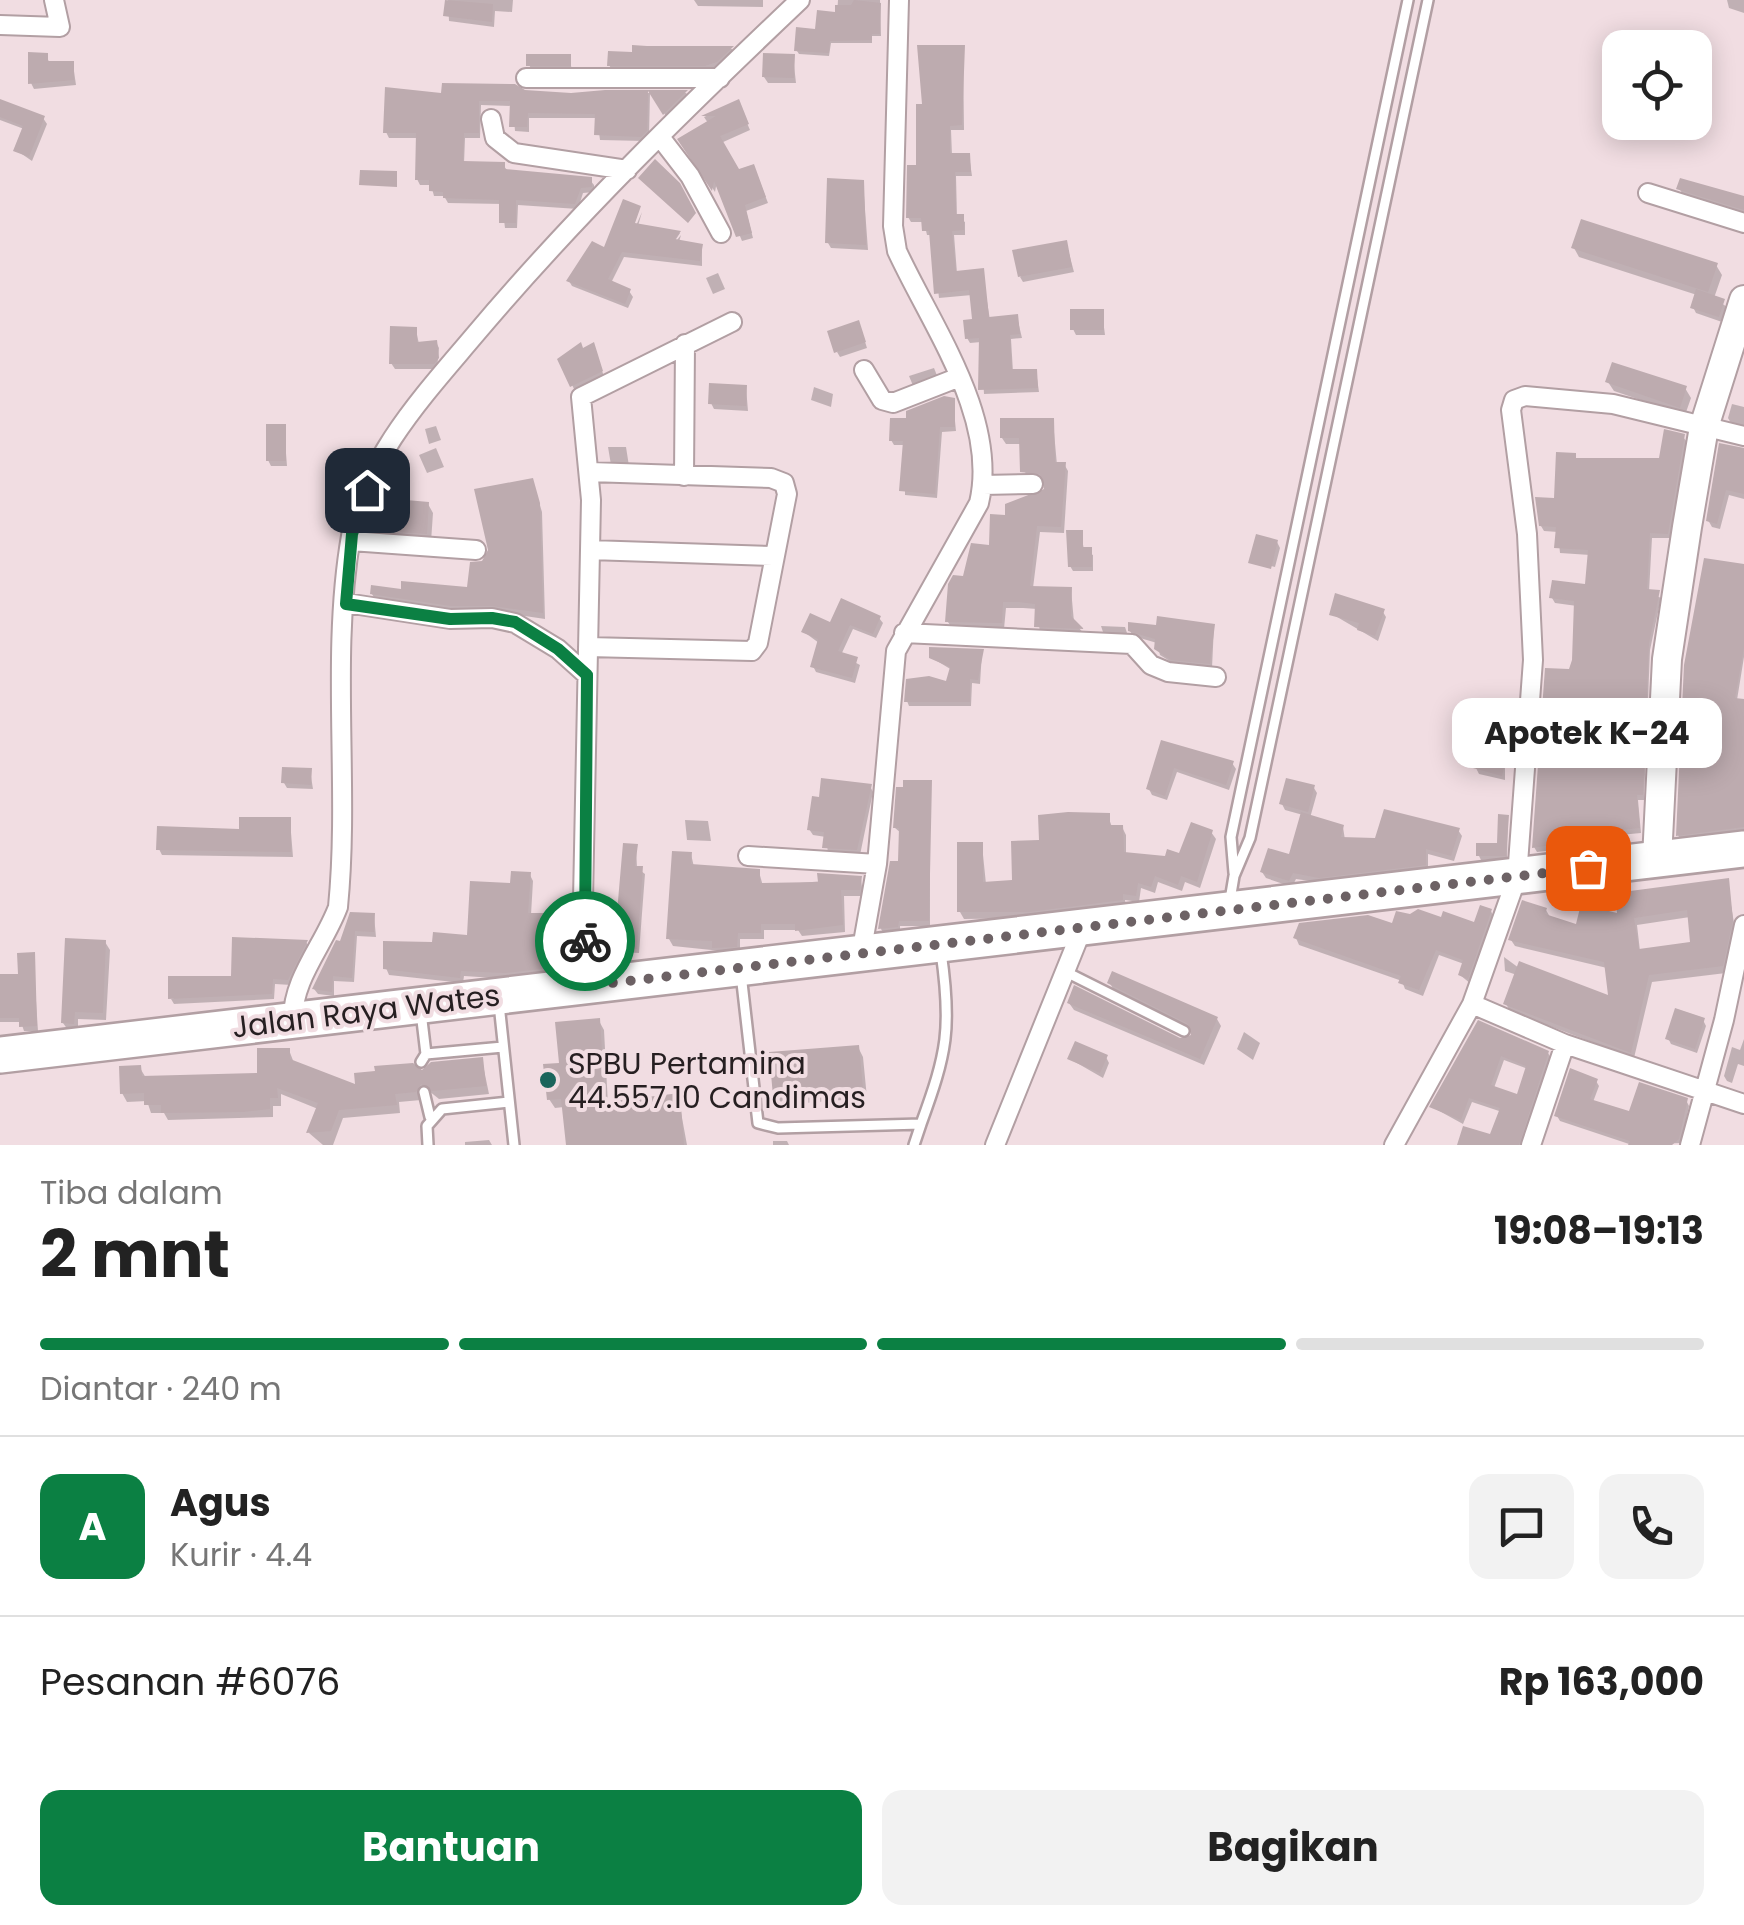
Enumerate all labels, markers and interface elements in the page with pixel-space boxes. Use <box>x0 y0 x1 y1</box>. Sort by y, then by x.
map controls <box>1602 30 1712 140</box>
button: locate <box>1602 30 1712 140</box>
pin <box>325 448 410 533</box>
icon: home <box>340 463 395 518</box>
callout: Apotek K-24 <box>1453 698 1723 768</box>
text: Apotek K-24 <box>1484 710 1690 755</box>
pin <box>1546 826 1631 911</box>
icon: bag <box>1561 841 1616 896</box>
courier <box>535 891 635 991</box>
icon: bike <box>558 914 613 969</box>
street label: Jalan Raya Wates <box>230 973 502 1049</box>
place label: SPBU Pertamina 44.557.10 Candimas <box>568 1042 866 1119</box>
marker: SPBU Pertamina 44.557.10 Candimas <box>537 1069 559 1091</box>
text: Tiba dalam <box>40 1170 223 1215</box>
text: 19:08–19:13 <box>1494 1204 1704 1257</box>
text: 2 mnt <box>40 1209 230 1300</box>
text: Diantar · 240 m <box>40 1366 282 1411</box>
button: chat <box>1469 1474 1574 1579</box>
button: phone <box>1599 1474 1704 1579</box>
text: Agus <box>170 1476 271 1529</box>
text: A <box>78 1500 107 1553</box>
text: Kurir · 4.4 <box>170 1532 312 1577</box>
text: Pesanan #6076 <box>40 1655 340 1708</box>
text: Rp 163,000 <box>1499 1655 1704 1708</box>
button: Bantuan <box>40 1790 862 1905</box>
button: Bagikan <box>882 1790 1704 1905</box>

